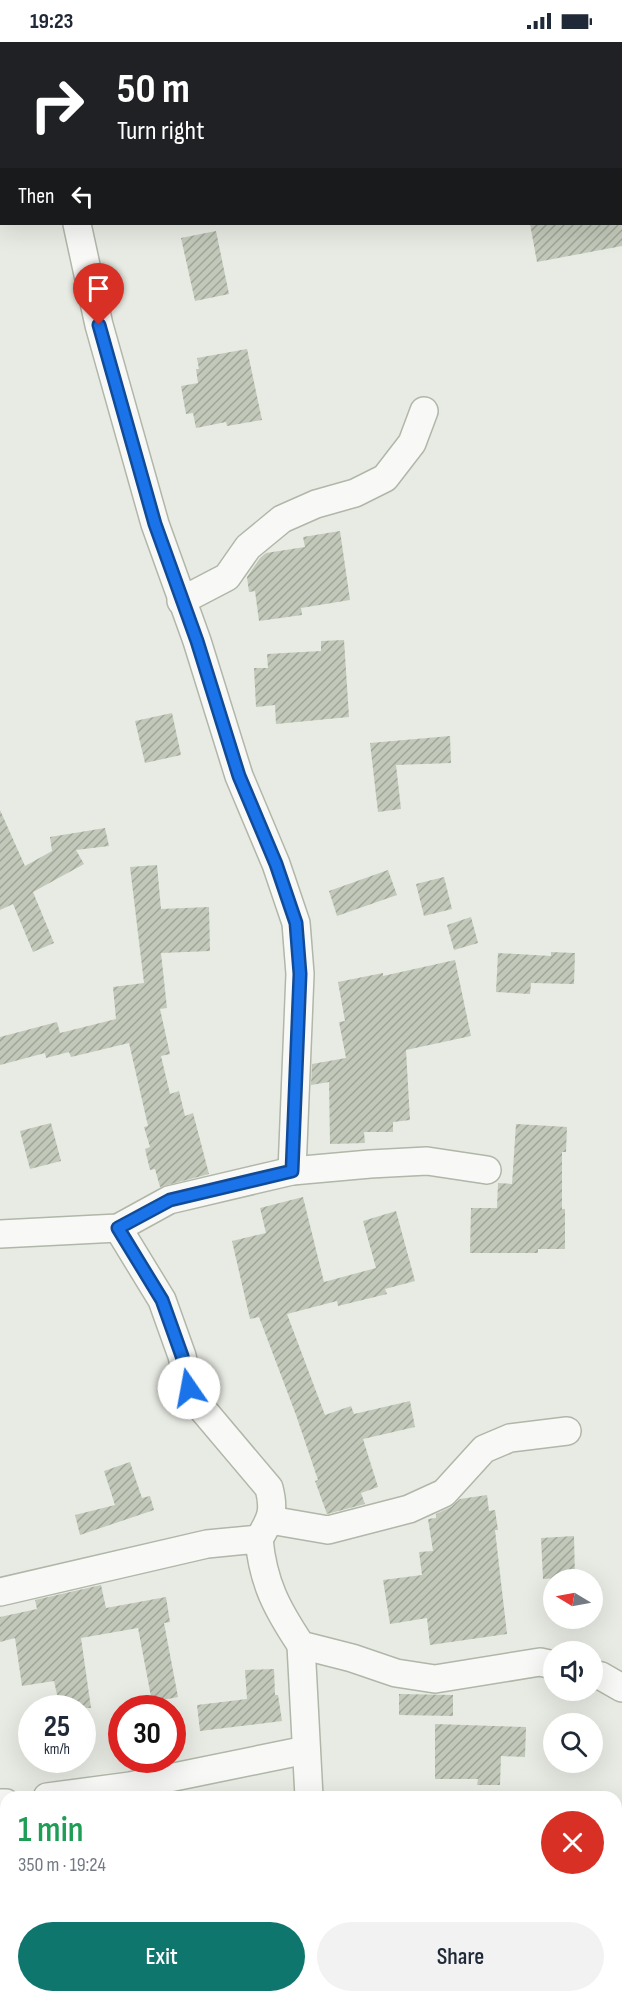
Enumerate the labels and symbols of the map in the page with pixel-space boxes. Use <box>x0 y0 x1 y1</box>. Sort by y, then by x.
pin <box>73 263 124 325</box>
position arrow <box>157 1356 221 1420</box>
north arrow <box>543 1569 603 1629</box>
speed limit sign: 30 <box>108 1695 186 1773</box>

